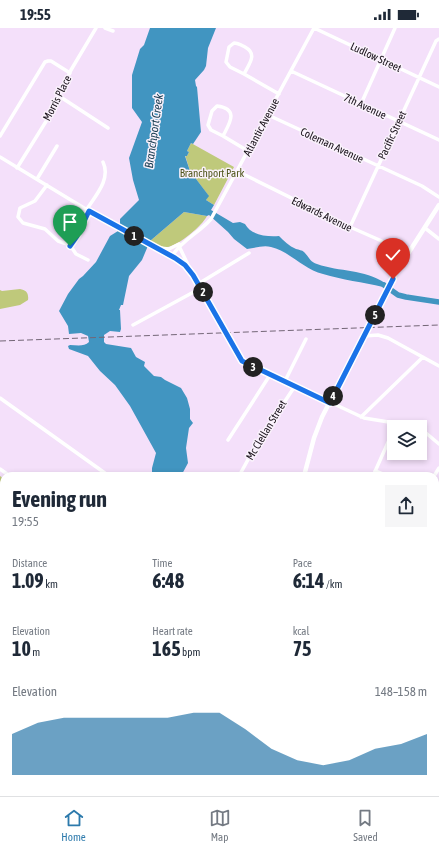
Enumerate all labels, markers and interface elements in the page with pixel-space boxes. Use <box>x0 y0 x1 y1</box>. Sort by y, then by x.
text: 19:55 <box>20 6 51 23</box>
street label: Ludlow Street <box>349 40 403 74</box>
street label: Morris Place <box>40 73 74 123</box>
street label: 7th Avenue <box>342 91 388 121</box>
water label: Branchport Creek <box>142 92 166 169</box>
street label: Atlantic Avenue <box>241 96 281 158</box>
street label: Pacific Street <box>376 109 408 161</box>
street label: Coleman Avenue <box>299 125 365 165</box>
park label: Branchport Park <box>180 167 244 179</box>
street label: Edwards Avenue <box>290 194 354 234</box>
pin <box>53 205 87 246</box>
icon: arrive <box>59 211 81 233</box>
pin: 1 <box>124 226 144 246</box>
text: 1 <box>131 230 137 242</box>
pin <box>376 238 410 279</box>
icon: check <box>382 244 404 266</box>
pin: 2 <box>193 282 213 302</box>
text: 2 <box>200 286 206 298</box>
pin: 5 <box>365 305 385 325</box>
text: 5 <box>372 309 378 321</box>
pin: 3 <box>243 357 263 377</box>
text: 3 <box>250 361 256 373</box>
pin: 4 <box>323 386 343 406</box>
text: 4 <box>330 390 336 402</box>
street label: Mc Clellan Street <box>243 398 289 462</box>
map controls <box>387 420 427 460</box>
button: layers <box>387 420 427 460</box>
button: share <box>385 485 427 527</box>
text: Evening run <box>12 486 107 512</box>
text: 19:55 <box>12 514 39 529</box>
text: Distance <box>12 557 47 569</box>
text: Time <box>152 557 172 569</box>
text: Pace <box>293 557 312 569</box>
text: 1.09 <box>12 569 44 592</box>
text: 6:48 <box>152 569 184 592</box>
text: 6:14 <box>293 569 324 592</box>
text: km <box>44 578 58 590</box>
text: /km <box>324 578 342 590</box>
text: Elevation <box>12 625 50 637</box>
text: Heart rate <box>152 625 193 637</box>
text: kcal <box>293 625 309 637</box>
text: 10 <box>12 637 31 660</box>
text: 165 <box>152 637 181 660</box>
text: 75 <box>293 637 311 660</box>
text: m <box>31 646 40 658</box>
text: bpm <box>181 646 200 658</box>
text: Elevation <box>12 684 57 699</box>
text: 148–158 m <box>375 684 427 699</box>
tab: Home <box>61 807 86 843</box>
tab: Map <box>209 807 231 843</box>
tab: Saved <box>353 807 378 843</box>

